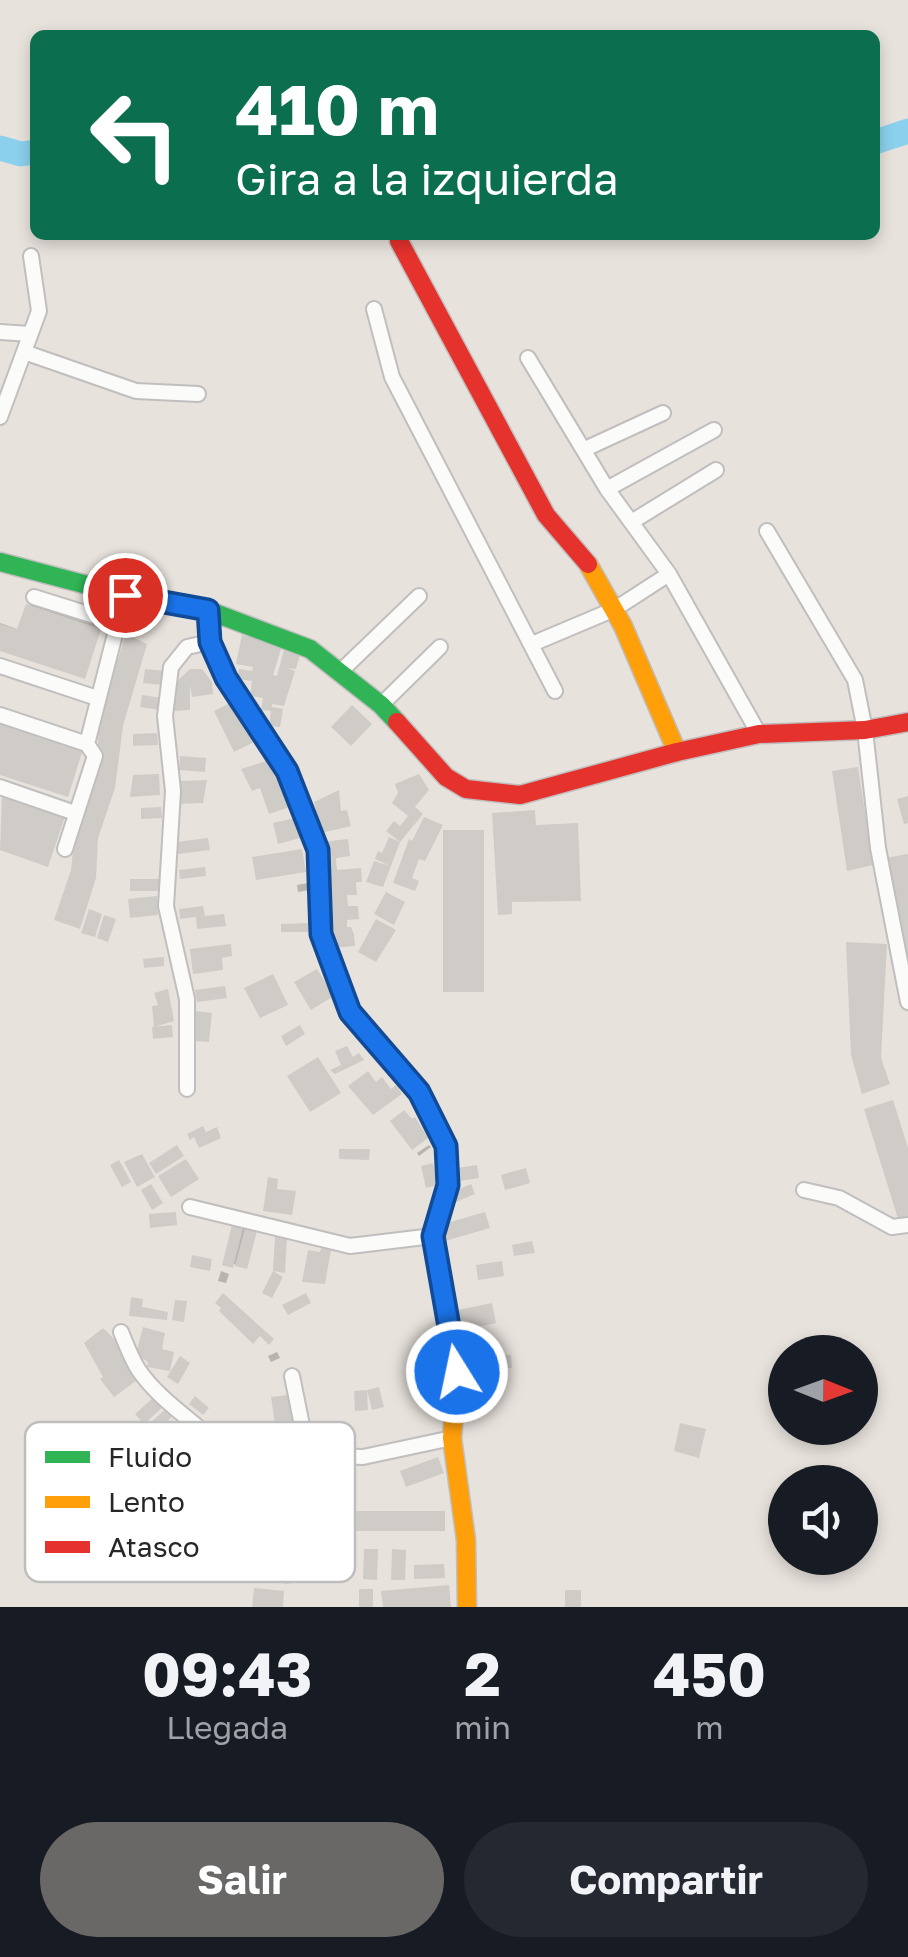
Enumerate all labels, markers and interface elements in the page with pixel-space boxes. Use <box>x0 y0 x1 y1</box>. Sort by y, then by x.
text: 410 m <box>235 66 439 150</box>
icon: left <box>70 70 200 200</box>
text: Gira a la izquierda <box>235 151 619 205</box>
pin <box>83 553 168 638</box>
icon: arrive <box>98 568 153 623</box>
position arrow <box>405 1320 509 1424</box>
north arrow <box>768 1335 878 1445</box>
map controls <box>768 1335 878 1575</box>
legend <box>25 1422 355 1582</box>
text: Fluido <box>108 1440 192 1473</box>
button: sound <box>768 1465 878 1575</box>
text: Lento <box>108 1485 185 1518</box>
text: Atasco <box>108 1530 200 1563</box>
text: 09:43 <box>142 1637 312 1709</box>
text: 2 <box>464 1637 501 1709</box>
text: 450 <box>653 1637 766 1709</box>
text: Llegada <box>166 1708 288 1746</box>
text: min <box>454 1708 511 1746</box>
text: m <box>695 1708 724 1746</box>
button: Salir <box>40 1822 444 1937</box>
button: Compartir <box>464 1822 868 1937</box>

